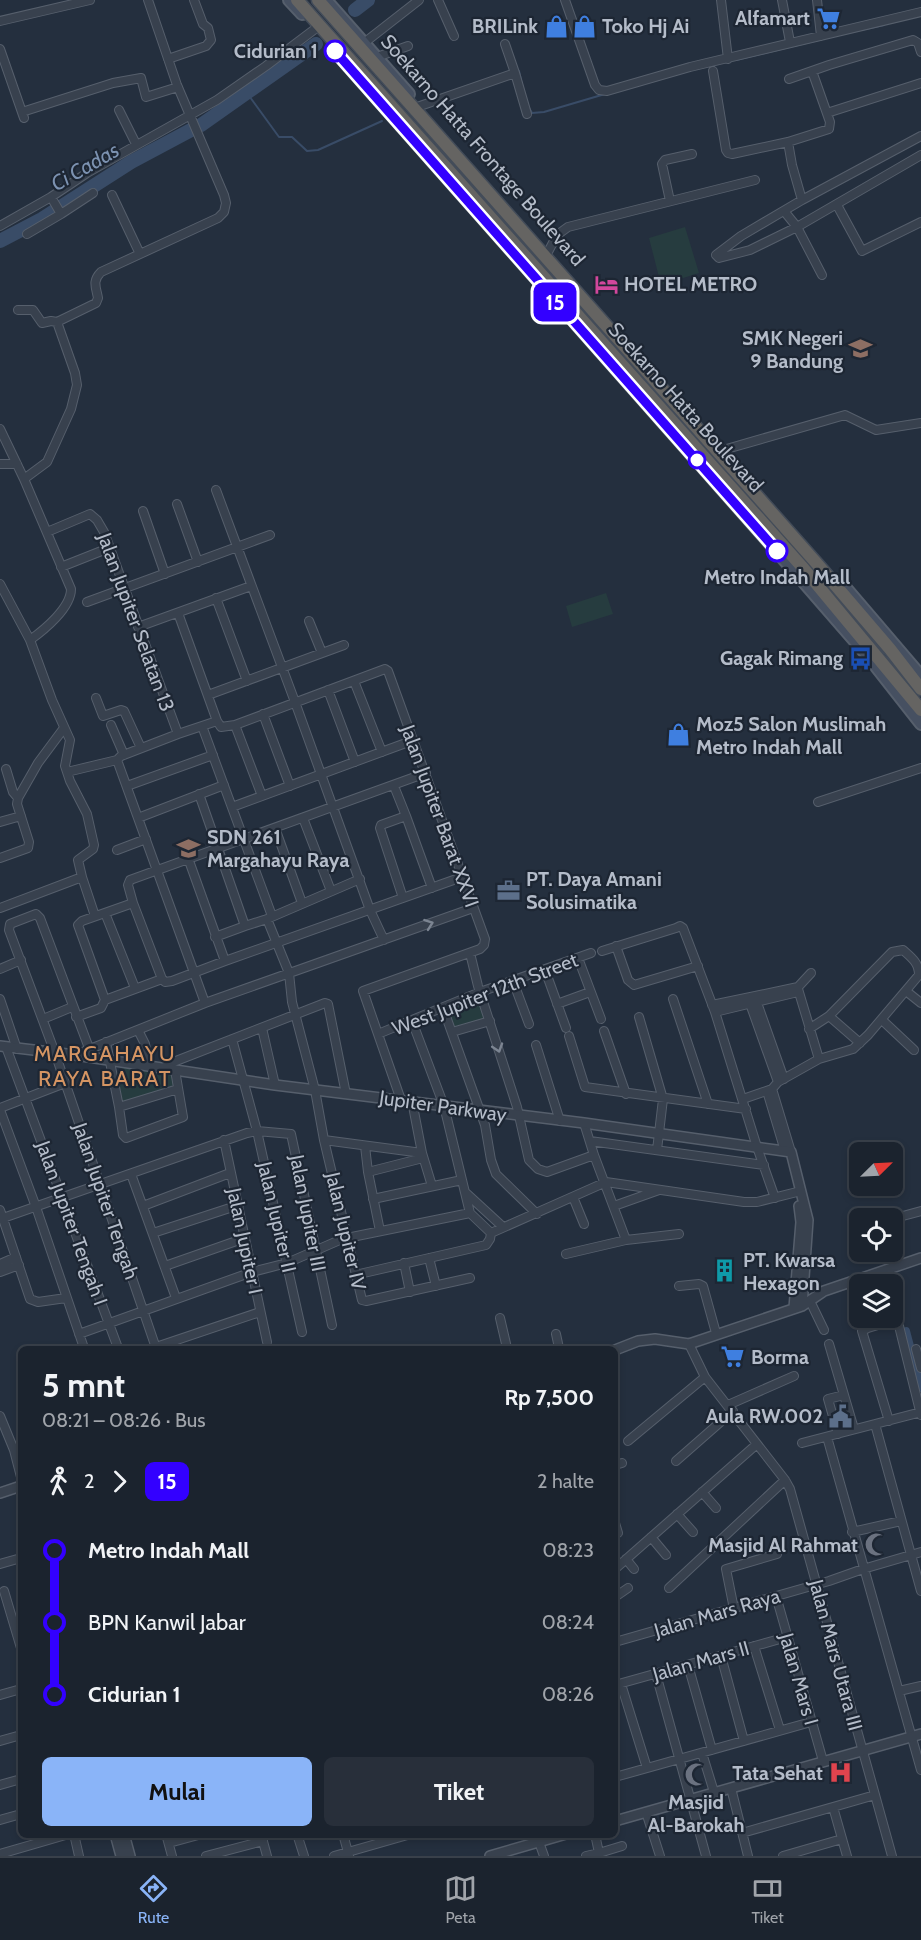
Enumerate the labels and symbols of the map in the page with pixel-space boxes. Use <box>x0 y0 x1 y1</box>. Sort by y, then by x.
supermarket icon: Alfamart <box>815 5 841 31</box>
place label: Alfamart <box>735 6 810 30</box>
shop icon: BRILink <box>543 13 569 39</box>
shop icon: Toko Hj Ai <box>571 13 597 39</box>
place label: BRILink <box>472 14 538 38</box>
place label: Toko Hj Ai <box>602 14 689 38</box>
street label: Soekarno Hatta Frontage Boulevard <box>376 29 590 271</box>
place label: Cidurian 1 <box>234 39 318 63</box>
marker: Cidurian 1 <box>324 40 346 62</box>
water label: Ci Cadas <box>46 137 123 196</box>
hotel icon: HOTEL METRO <box>593 271 619 297</box>
place label: HOTEL METRO <box>624 272 757 296</box>
line badge: 15 <box>528 282 582 322</box>
street label: Soekarno Hatta Boulevard <box>603 317 769 497</box>
place label: SMK Negeri 9 Bandung <box>742 326 843 373</box>
school or university icon: SMK Negeri 9 Bandung <box>848 336 874 362</box>
unlabelled marker <box>688 451 706 469</box>
street label: Jalan Jupiter Selatan 13 <box>92 528 179 715</box>
marker: Metro Indah Mall <box>766 540 788 562</box>
place label: Metro Indah Mall <box>704 565 850 589</box>
bus stop icon: Gagak Rimang <box>848 645 874 671</box>
place label: Gagak Rimang <box>720 646 843 670</box>
place label: Moz5 Salon Muslimah Metro Indah Mall <box>696 712 886 759</box>
street label: Jalan Jupiter Barat XXVI <box>395 721 484 910</box>
shop icon: Moz5 Salon Muslimah Metro Indah Mall <box>665 722 691 748</box>
place label: SDN 261 Margahayu Raya <box>207 825 349 872</box>
school or university icon: SDN 261 Margahayu Raya <box>176 835 202 861</box>
place label: PT. Daya Amani Solusimatika <box>526 867 662 914</box>
office icon: PT. Daya Amani Solusimatika <box>495 877 521 903</box>
one-way arrow <box>423 919 434 932</box>
street label: West Jupiter 12th Street <box>389 947 581 1040</box>
district label: MARGAHAYU RAYA BARAT <box>34 1040 176 1092</box>
one-way arrow <box>491 1042 503 1053</box>
street label: Jupiter Parkway <box>377 1085 508 1127</box>
street label: Jalan Jupiter Tengah <box>68 1119 144 1282</box>
street label: Jalan Jupiter Tengah I <box>31 1136 113 1309</box>
north arrow <box>849 1142 903 1196</box>
street label: Jalan Jupiter III <box>285 1152 331 1273</box>
street label: Jalan Jupiter II <box>252 1158 301 1275</box>
street label: Jalan Jupiter IV <box>321 1169 371 1293</box>
street label: Jalan Jupiter I <box>222 1185 268 1296</box>
place label: PT. Kwarsa Hexagon <box>743 1248 835 1295</box>
building icon: PT. Kwarsa Hexagon <box>712 1258 738 1284</box>
supermarket icon: Borma <box>720 1344 746 1370</box>
place label: Borma <box>751 1345 809 1369</box>
public building icon: Aula RW.002 <box>828 1403 854 1429</box>
place label: Aula RW.002 <box>706 1404 823 1428</box>
mosque icon: Masjid Al Rahmat <box>863 1532 889 1558</box>
place label: Masjid Al Rahmat <box>708 1533 858 1557</box>
street label: Jalan Mars Utara III <box>804 1576 868 1733</box>
street label: Jalan Mars Raya <box>650 1583 783 1643</box>
street label: Jalan Mars I <box>774 1629 824 1728</box>
street label: Jalan Mars II <box>649 1636 752 1687</box>
hospital icon: Tata Sehat <box>828 1760 854 1786</box>
mosque icon: Masjid Al-Barokah <box>683 1761 709 1787</box>
place label: Tata Sehat <box>732 1761 823 1785</box>
place label: Masjid Al-Barokah <box>648 1790 744 1837</box>

